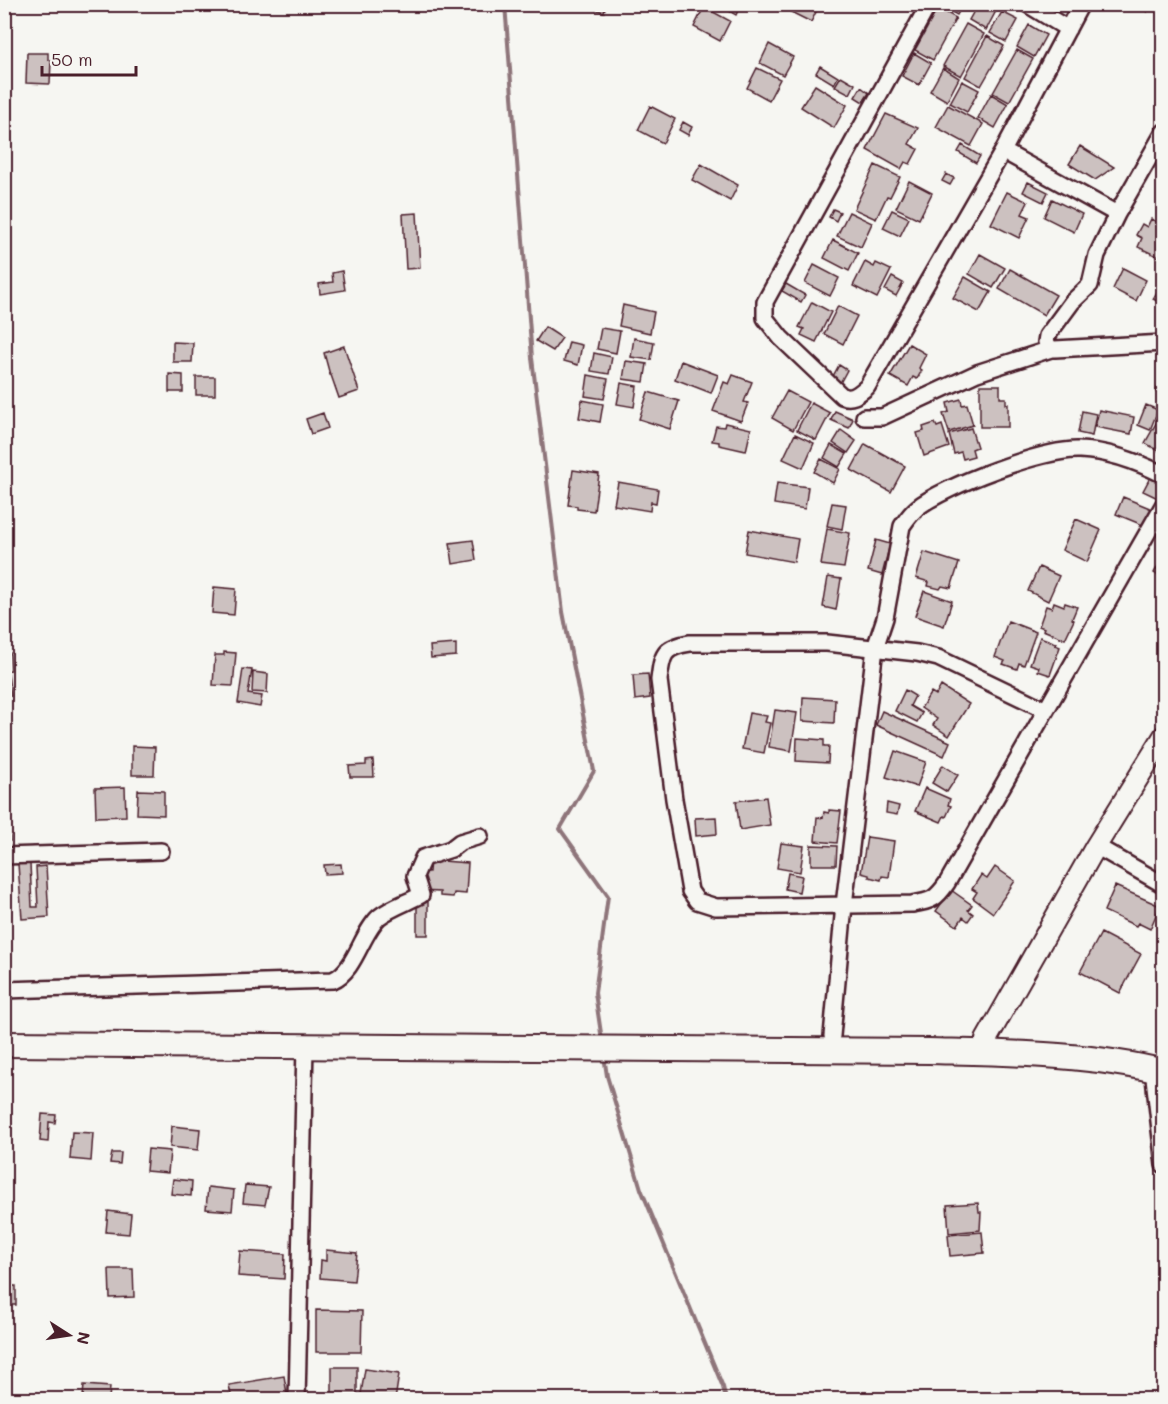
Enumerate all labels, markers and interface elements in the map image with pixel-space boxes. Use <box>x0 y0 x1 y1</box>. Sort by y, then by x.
scale bar <box>42 39 136 77</box>
text: 50 m <box>51 47 93 71</box>
north arrow <box>39 1305 99 1365</box>
text: N <box>73 1330 96 1346</box>

